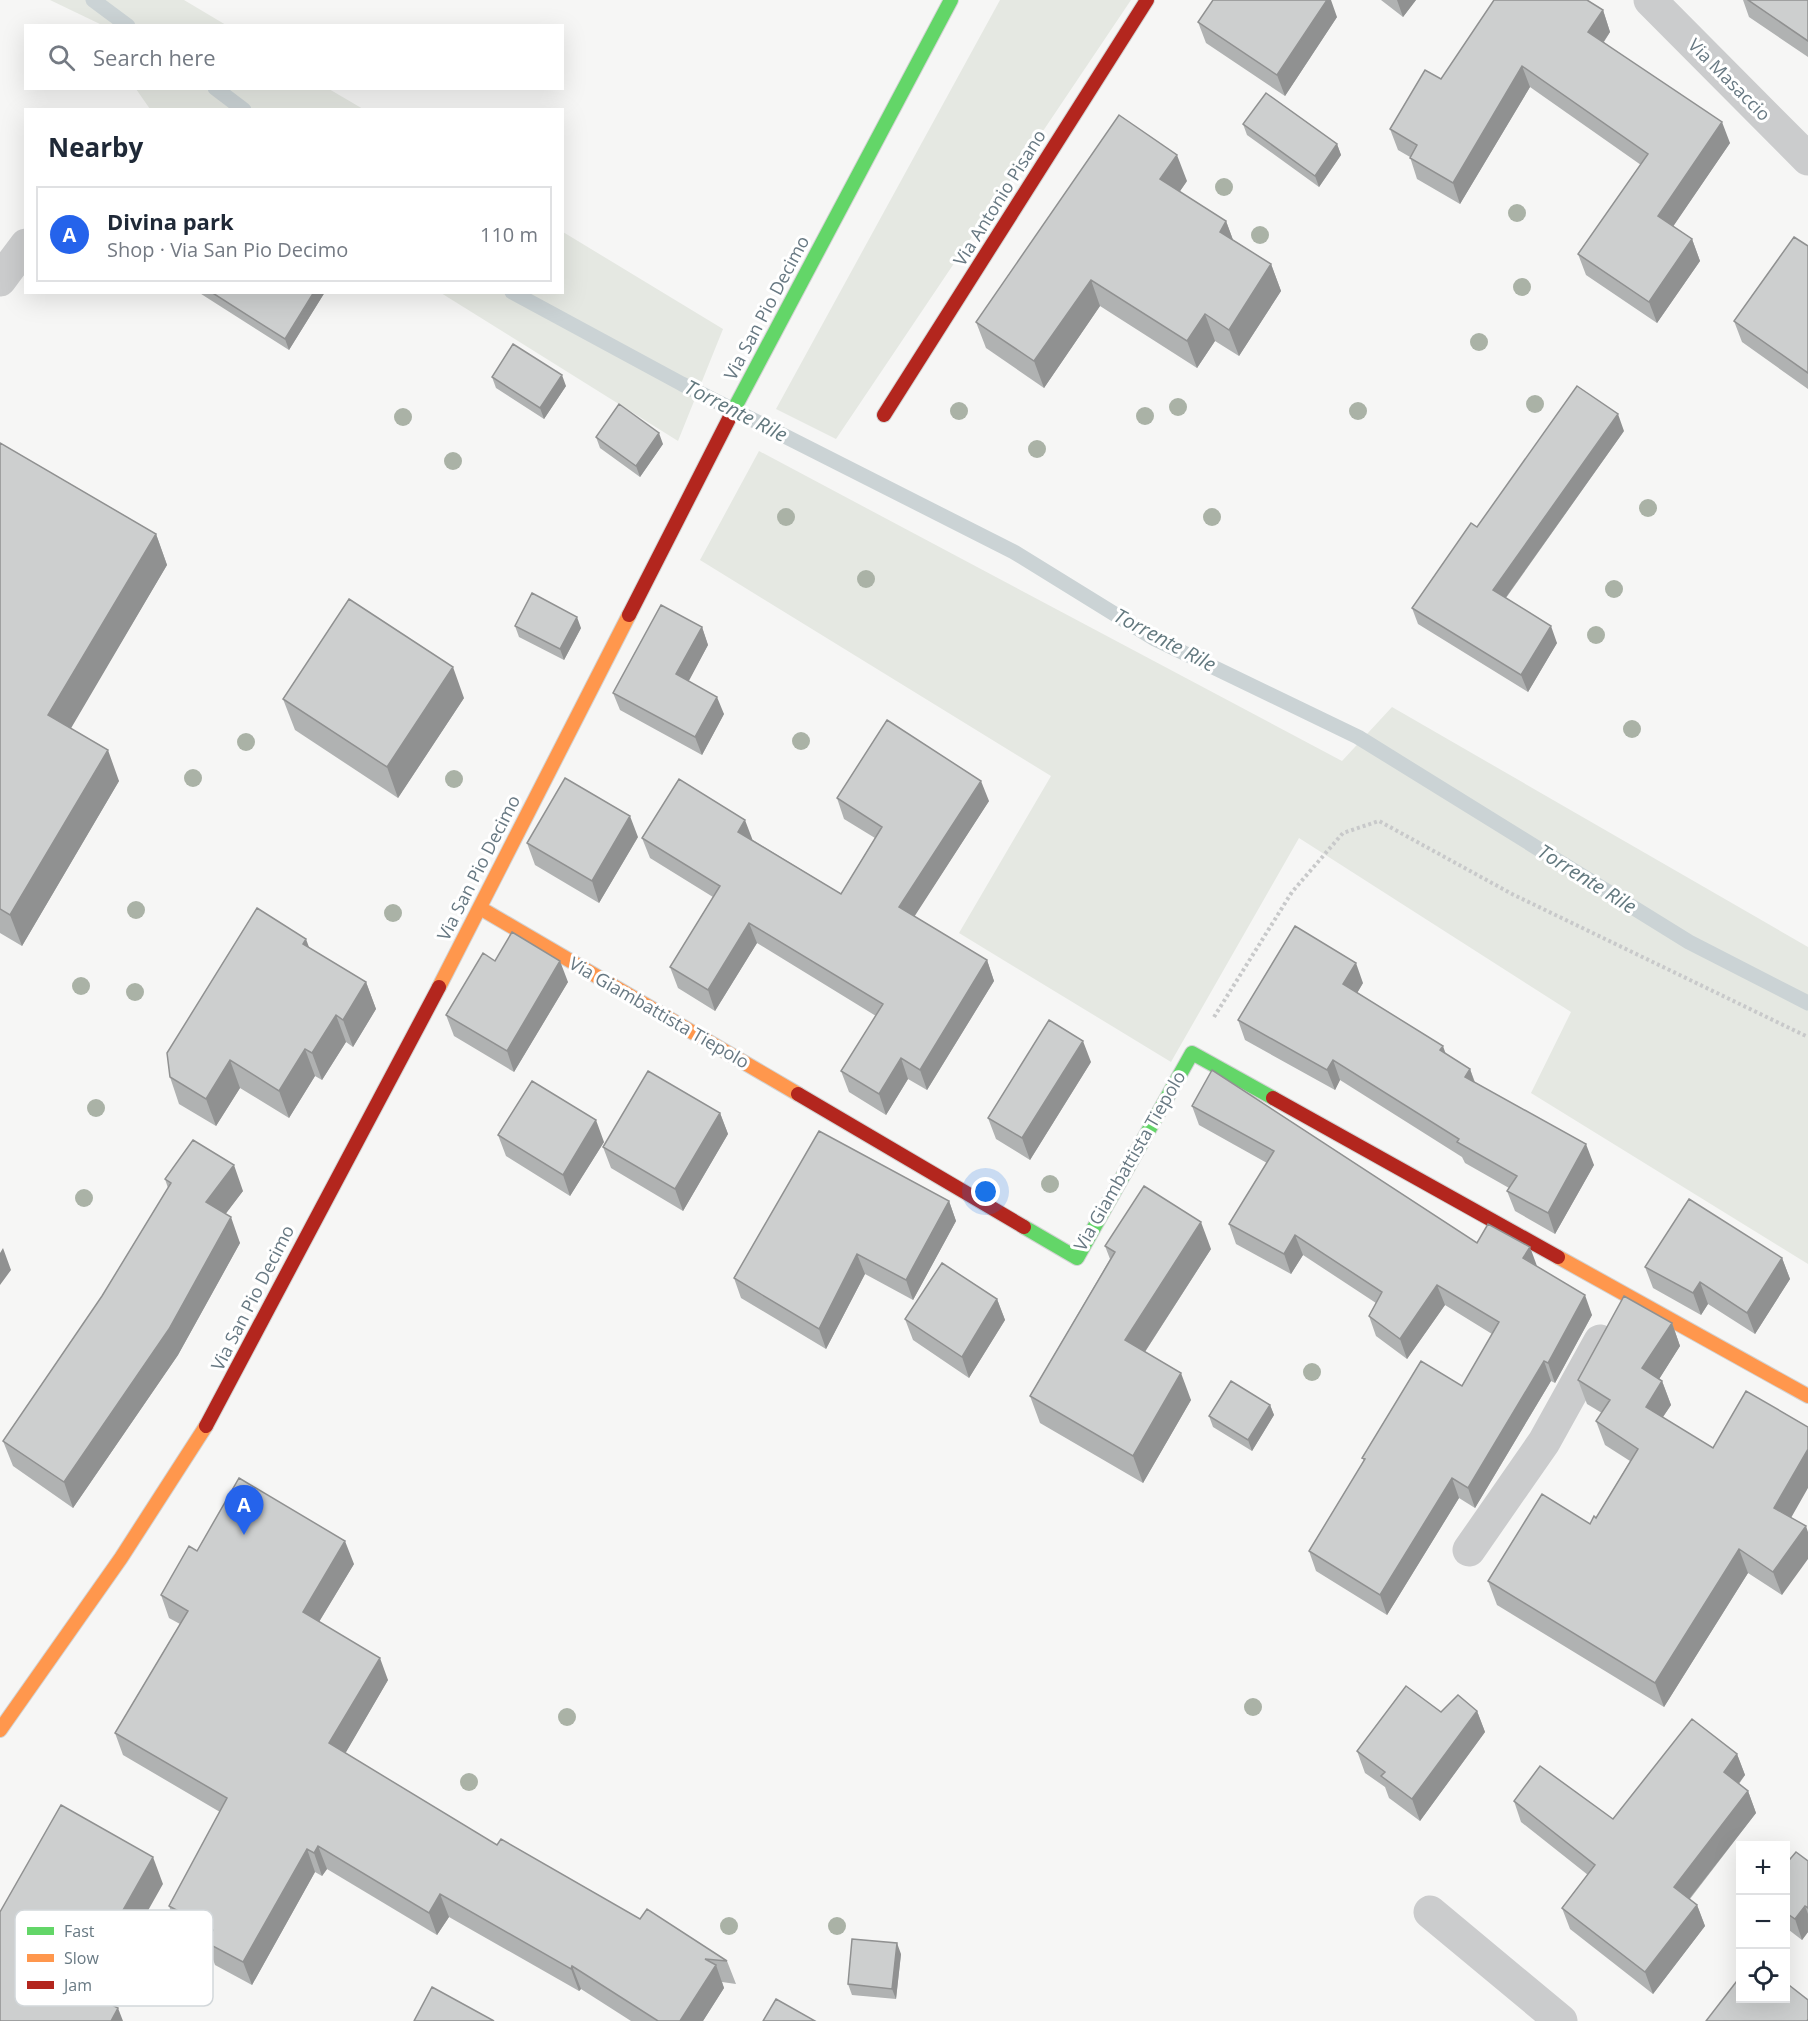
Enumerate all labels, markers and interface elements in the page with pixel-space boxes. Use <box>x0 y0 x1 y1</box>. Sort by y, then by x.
search box <box>24 24 564 90</box>
street label: Via Masaccio <box>1683 33 1776 126</box>
icon: search <box>45 41 78 74</box>
text: Search here <box>93 42 216 72</box>
street label: Via Antonio Pisano <box>948 125 1051 270</box>
text: Nearby <box>48 129 143 165</box>
text: Divina park <box>107 206 234 236</box>
text: A <box>63 221 76 248</box>
text: 110 m <box>480 221 538 248</box>
street label: Via San Pio Decimo <box>718 231 814 384</box>
text: Shop · Via San Pio Decimo <box>107 236 348 263</box>
water label: Torrente Rile <box>680 373 792 448</box>
water label: Torrente Rile <box>1110 601 1221 678</box>
street label: Via San Pio Decimo <box>431 791 525 944</box>
water label: Torrente Rile <box>1533 838 1642 920</box>
street label: Via Giambattista Tiepolo <box>565 951 754 1074</box>
street label: Via Giambattista Tiepolo <box>1068 1066 1191 1255</box>
your location <box>971 1177 1000 1206</box>
street label: Via San Pio Decimo <box>205 1221 299 1374</box>
pin: A <box>224 1486 264 1535</box>
map controls <box>1736 1841 1790 2003</box>
button: + <box>1736 1841 1790 1895</box>
button: − <box>1736 1895 1790 1949</box>
legend <box>15 1910 213 2006</box>
text: Fast <box>64 1920 95 1942</box>
text: Slow <box>64 1947 99 1969</box>
button: locate <box>1736 1949 1790 2003</box>
text: Jam <box>62 1974 92 1996</box>

